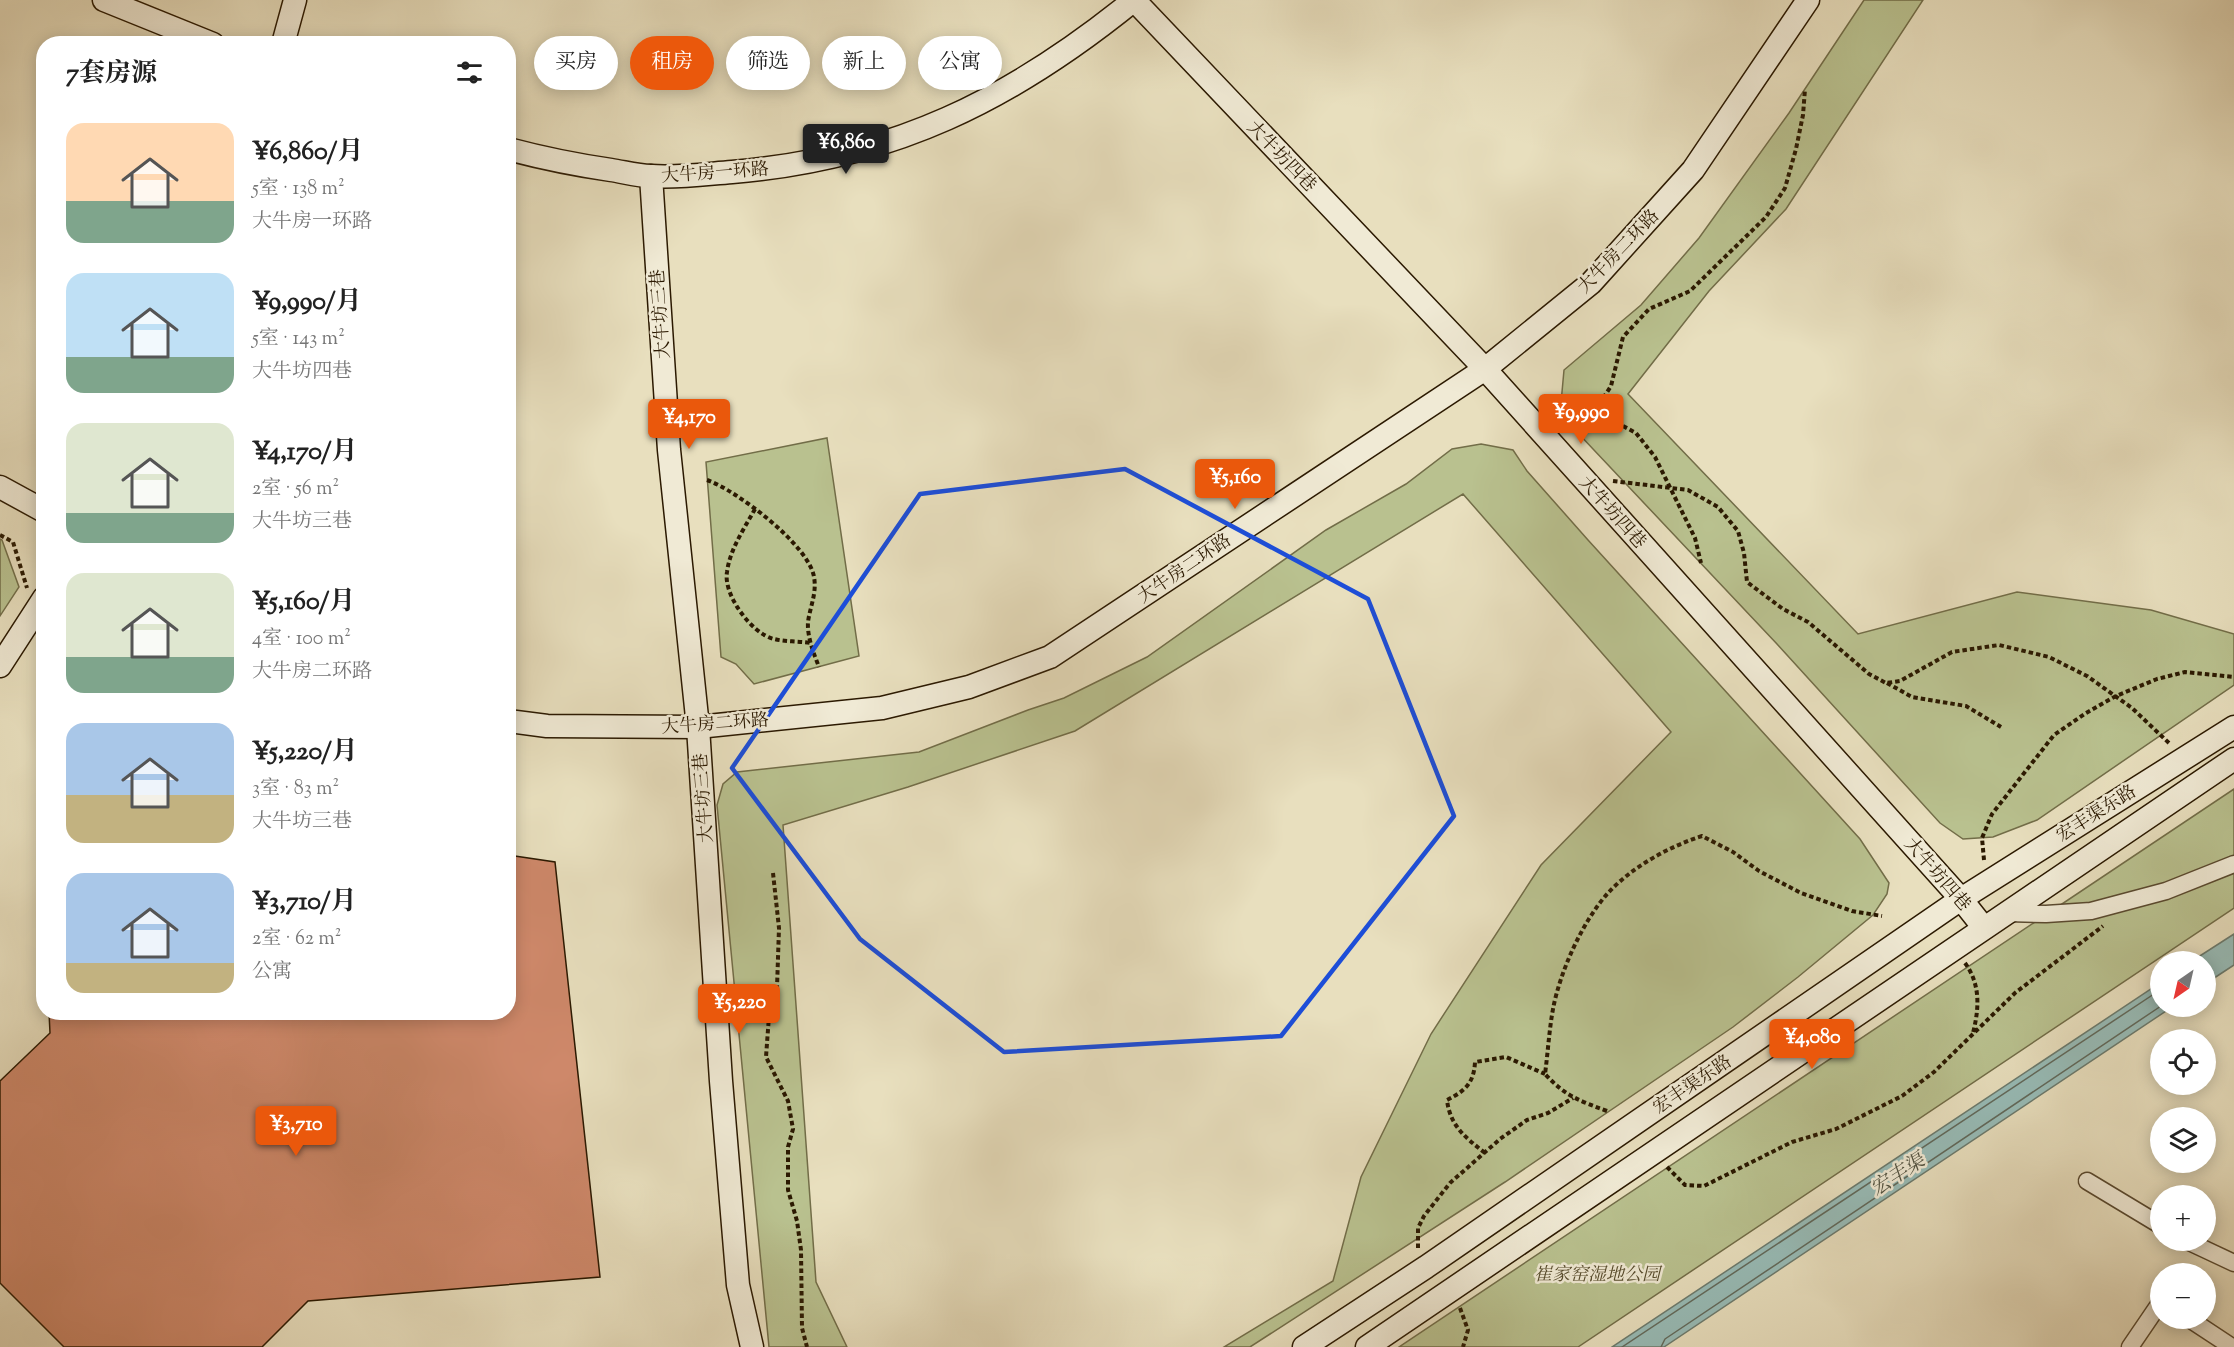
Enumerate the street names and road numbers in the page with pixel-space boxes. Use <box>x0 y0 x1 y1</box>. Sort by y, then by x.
street label: 大牛坊四巷 <box>1240 116 1321 199</box>
street label: 大牛房一环路 <box>660 157 770 191</box>
street label: 大牛房二环路 <box>1573 205 1666 300</box>
street label: 大牛坊三巷 <box>646 268 678 360</box>
street label: 大牛坊四巷 <box>1572 471 1651 555</box>
street label: 大牛房二环路 <box>1133 529 1237 611</box>
street label: 大牛房二环路 <box>660 708 770 742</box>
street label: 大牛坊三巷 <box>689 752 721 844</box>
street label: 宏丰渠东路 <box>2052 780 2142 850</box>
street label: 大牛坊四巷 <box>1897 833 1976 918</box>
street label: 宏丰渠东路 <box>1649 1050 1738 1122</box>

